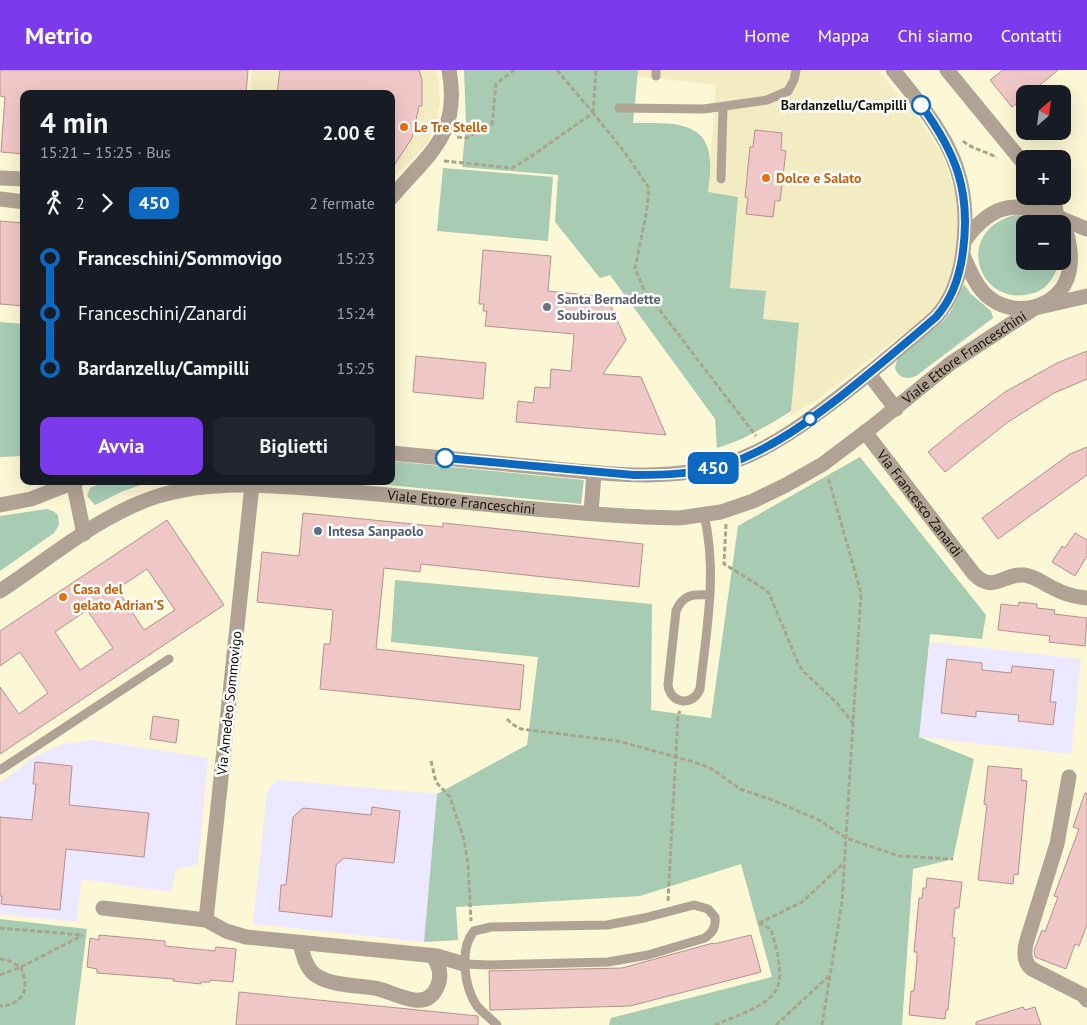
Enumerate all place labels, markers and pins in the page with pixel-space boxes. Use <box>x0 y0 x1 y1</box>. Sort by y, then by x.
marker: Bardanzellu/Campilli <box>911 95 931 115</box>
place label: Bardanzellu/Campilli <box>781 96 907 114</box>
place label: Le Tre Stelle <box>414 118 488 136</box>
marker: Le Tre Stelle <box>398 121 410 133</box>
place label: Dolce e Salato <box>776 169 862 187</box>
marker: Dolce e Salato <box>760 172 772 184</box>
place label: Santa Bernadette Soubirous <box>557 290 661 324</box>
marker: Santa Bernadette Soubirous <box>541 301 553 313</box>
unlabelled marker <box>803 412 817 426</box>
unlabelled marker <box>435 448 455 468</box>
place label: Intesa Sanpaolo <box>328 522 424 540</box>
marker: Intesa Sanpaolo <box>312 525 324 537</box>
place label: Casa del gelato Adrian'S <box>73 580 164 614</box>
marker: Casa del gelato Adrian'S <box>57 591 69 603</box>

